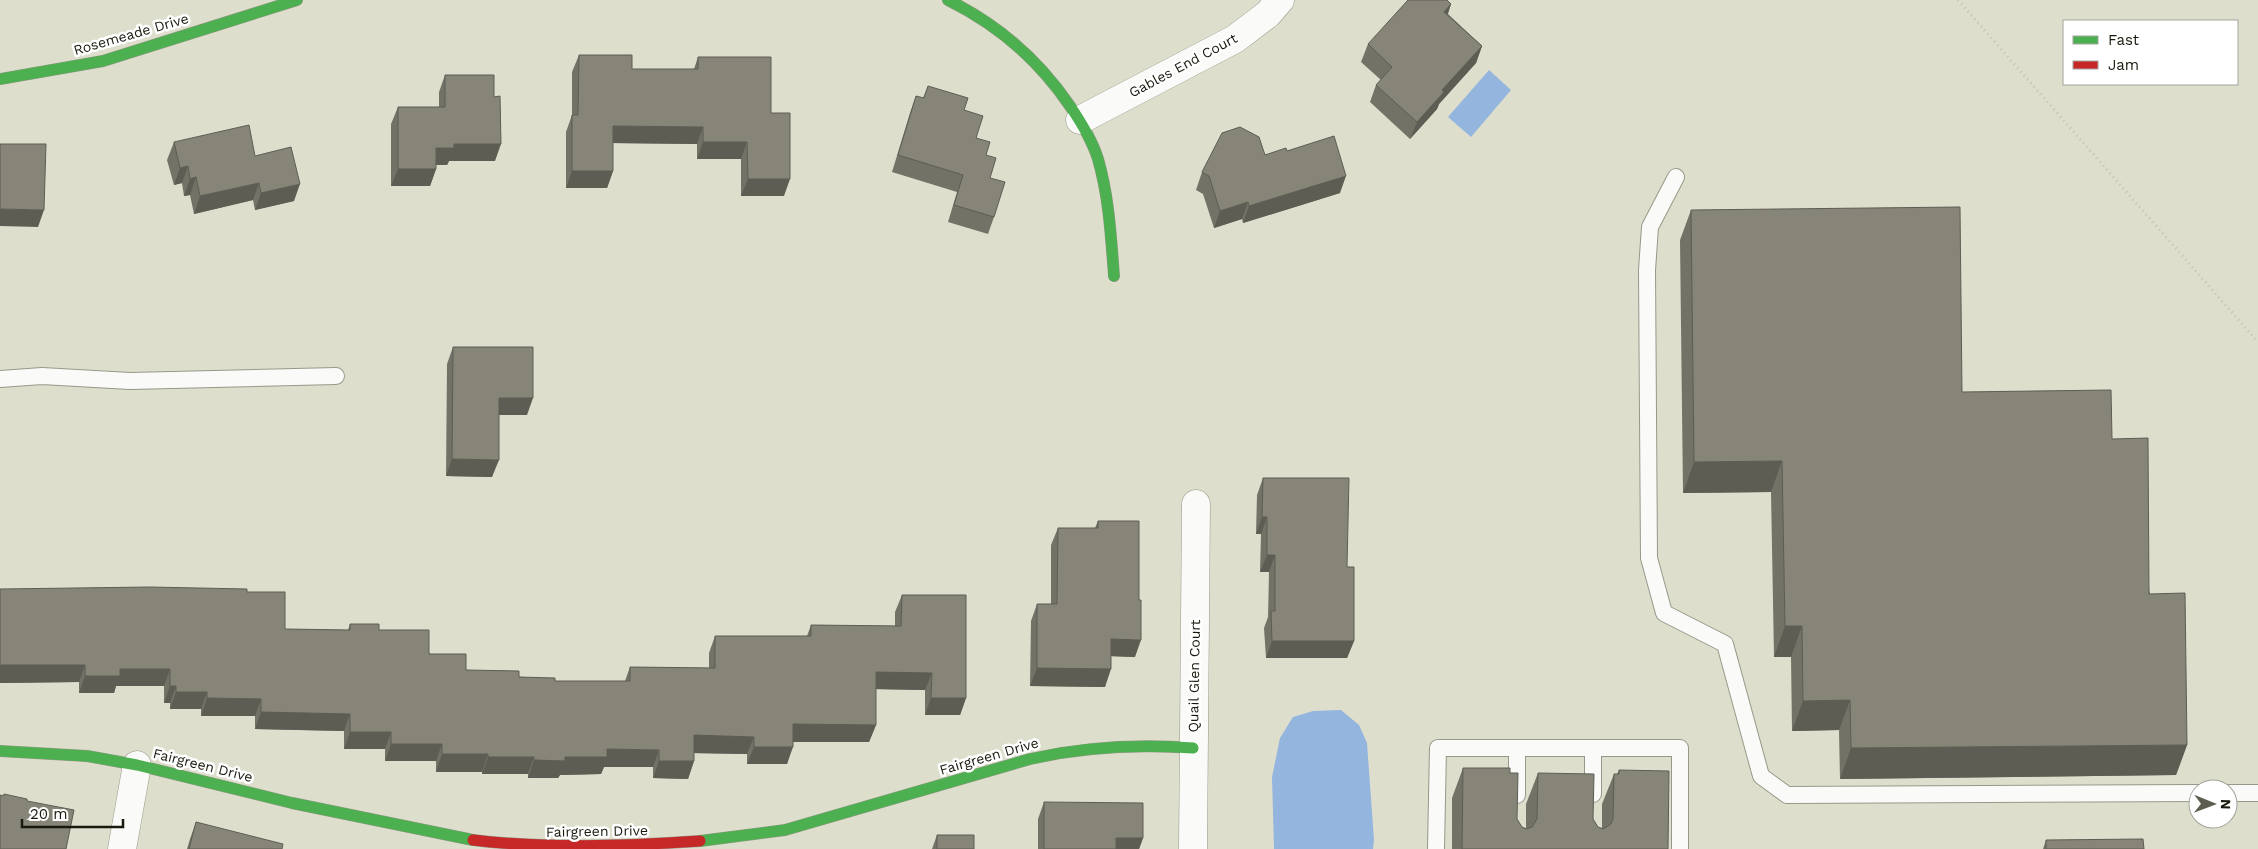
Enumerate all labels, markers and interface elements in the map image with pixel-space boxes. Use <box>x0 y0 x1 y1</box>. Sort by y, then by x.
street label: Rosemeade Drive <box>72 10 190 58</box>
legend <box>2063 20 2238 85</box>
street label: Gables End Court <box>1126 30 1240 100</box>
text: Fast <box>2108 31 2140 49</box>
text: Jam <box>2108 56 2139 74</box>
street label: Quail Glen Court <box>1185 619 1203 733</box>
street label: Fairgreen Drive <box>938 734 1040 778</box>
street label: Fairgreen Drive <box>151 745 255 785</box>
north arrow <box>2188 779 2238 829</box>
scale bar <box>22 796 124 828</box>
text: N <box>2218 799 2234 810</box>
text: 20 m <box>30 805 68 823</box>
street label: Fairgreen Drive <box>546 822 648 840</box>

